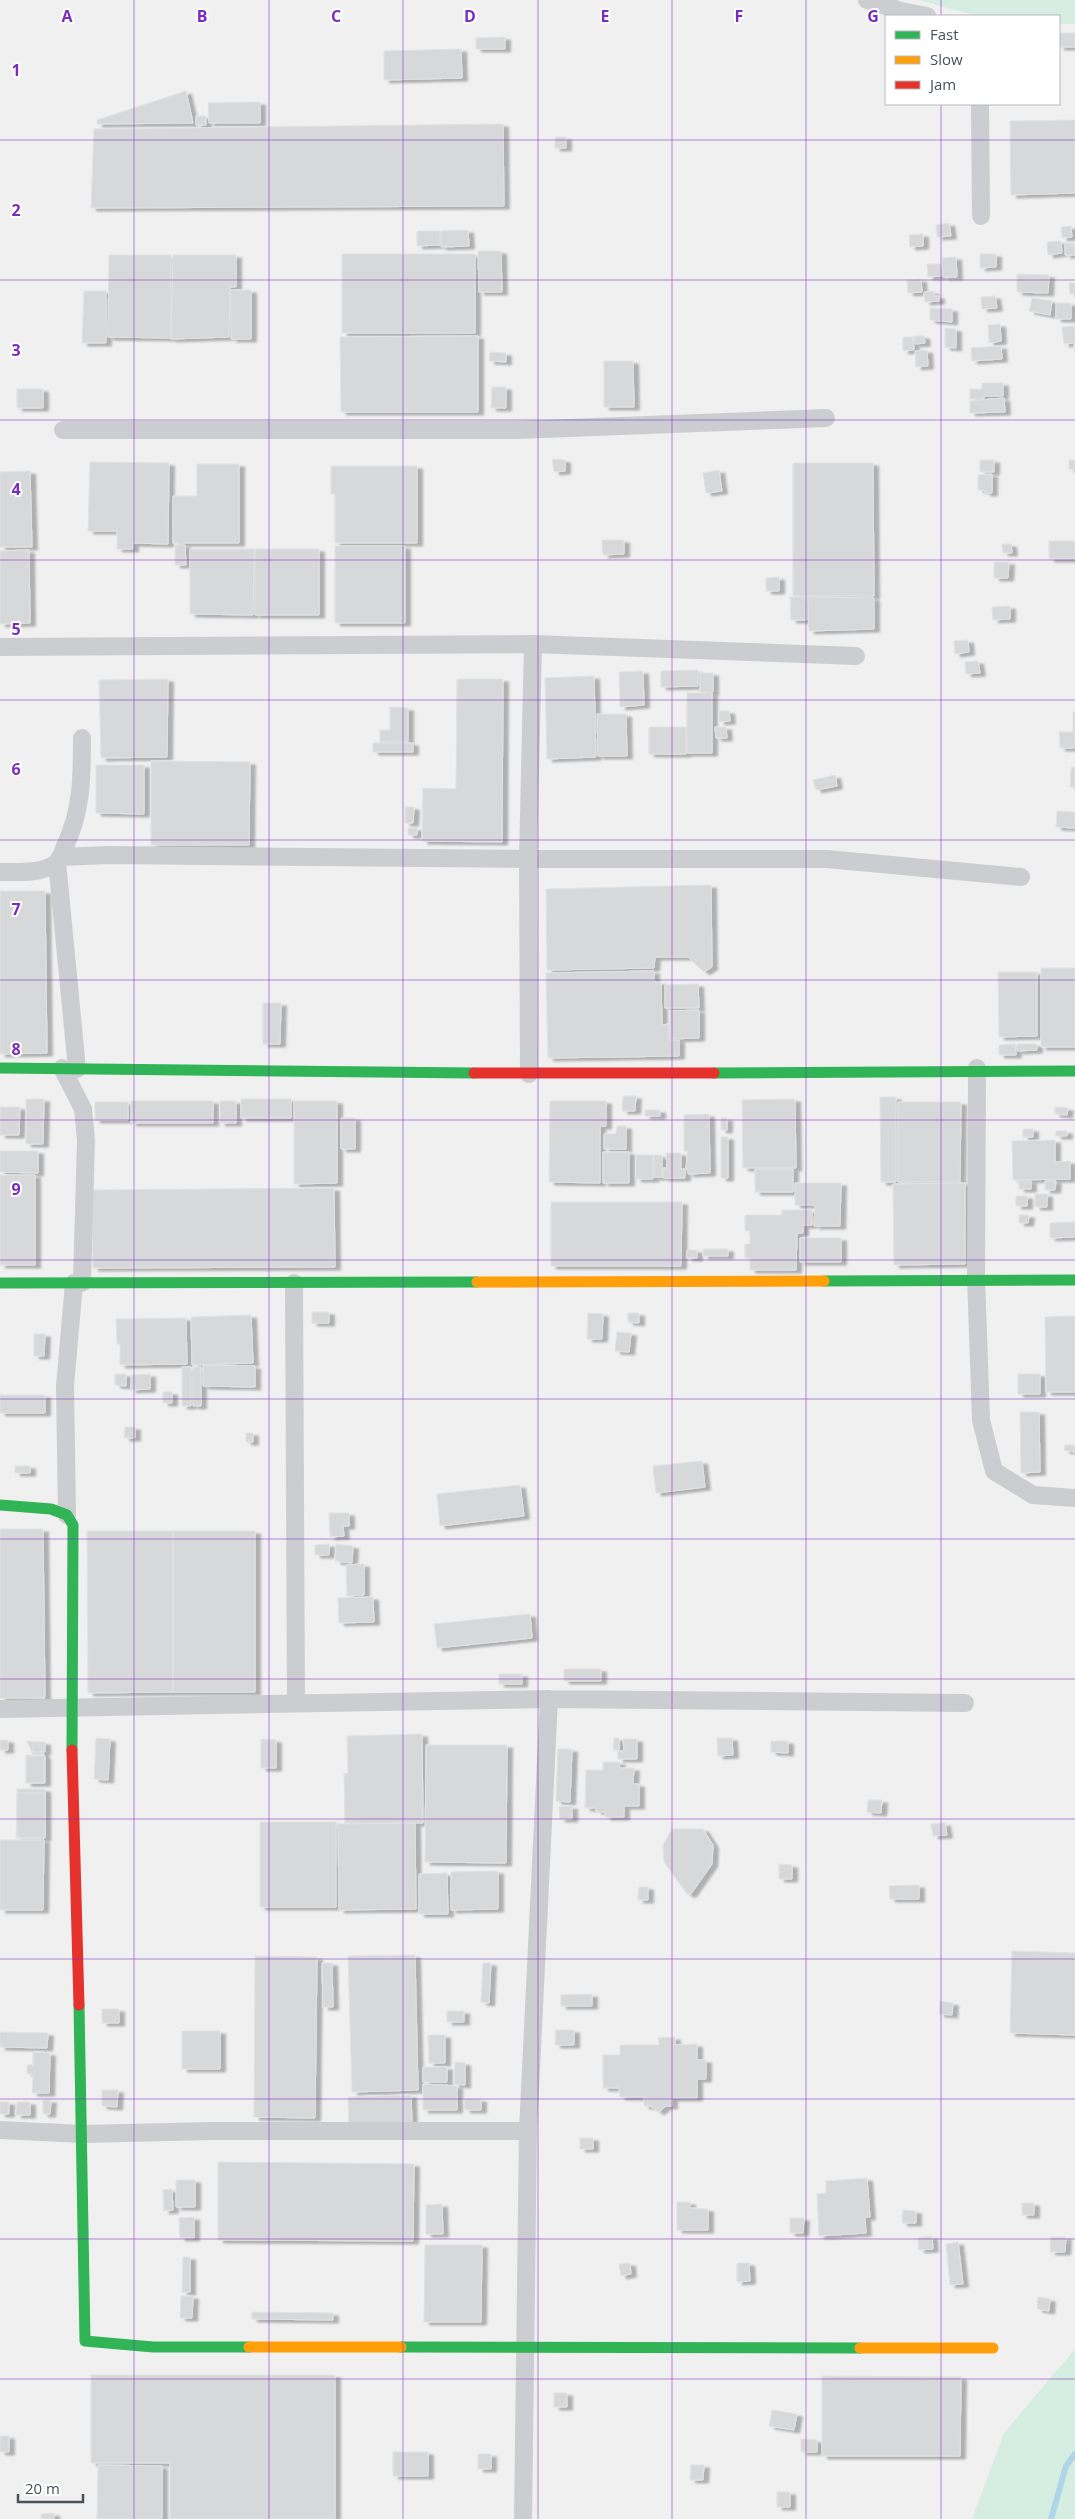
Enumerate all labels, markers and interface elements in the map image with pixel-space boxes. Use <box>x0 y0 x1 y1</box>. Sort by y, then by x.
text: A <box>61 5 73 27</box>
text: B <box>197 5 207 27</box>
text: C <box>331 5 341 27</box>
text: D <box>464 5 476 27</box>
text: E <box>601 5 610 27</box>
text: F <box>735 5 743 27</box>
text: G <box>867 5 879 27</box>
legend <box>885 15 1060 105</box>
text: Fast <box>930 24 959 44</box>
text: Slow <box>930 49 963 69</box>
text: 1 <box>11 59 21 81</box>
text: Jam <box>928 74 956 94</box>
text: 2 <box>11 199 21 221</box>
text: 3 <box>11 339 21 361</box>
text: 4 <box>11 478 21 500</box>
text: 5 <box>11 618 21 640</box>
text: 6 <box>11 758 21 780</box>
text: 7 <box>11 898 21 920</box>
text: 8 <box>11 1038 21 1060</box>
text: 9 <box>11 1178 21 1200</box>
scale bar <box>18 2472 82 2504</box>
text: 20 m <box>25 2478 60 2498</box>

